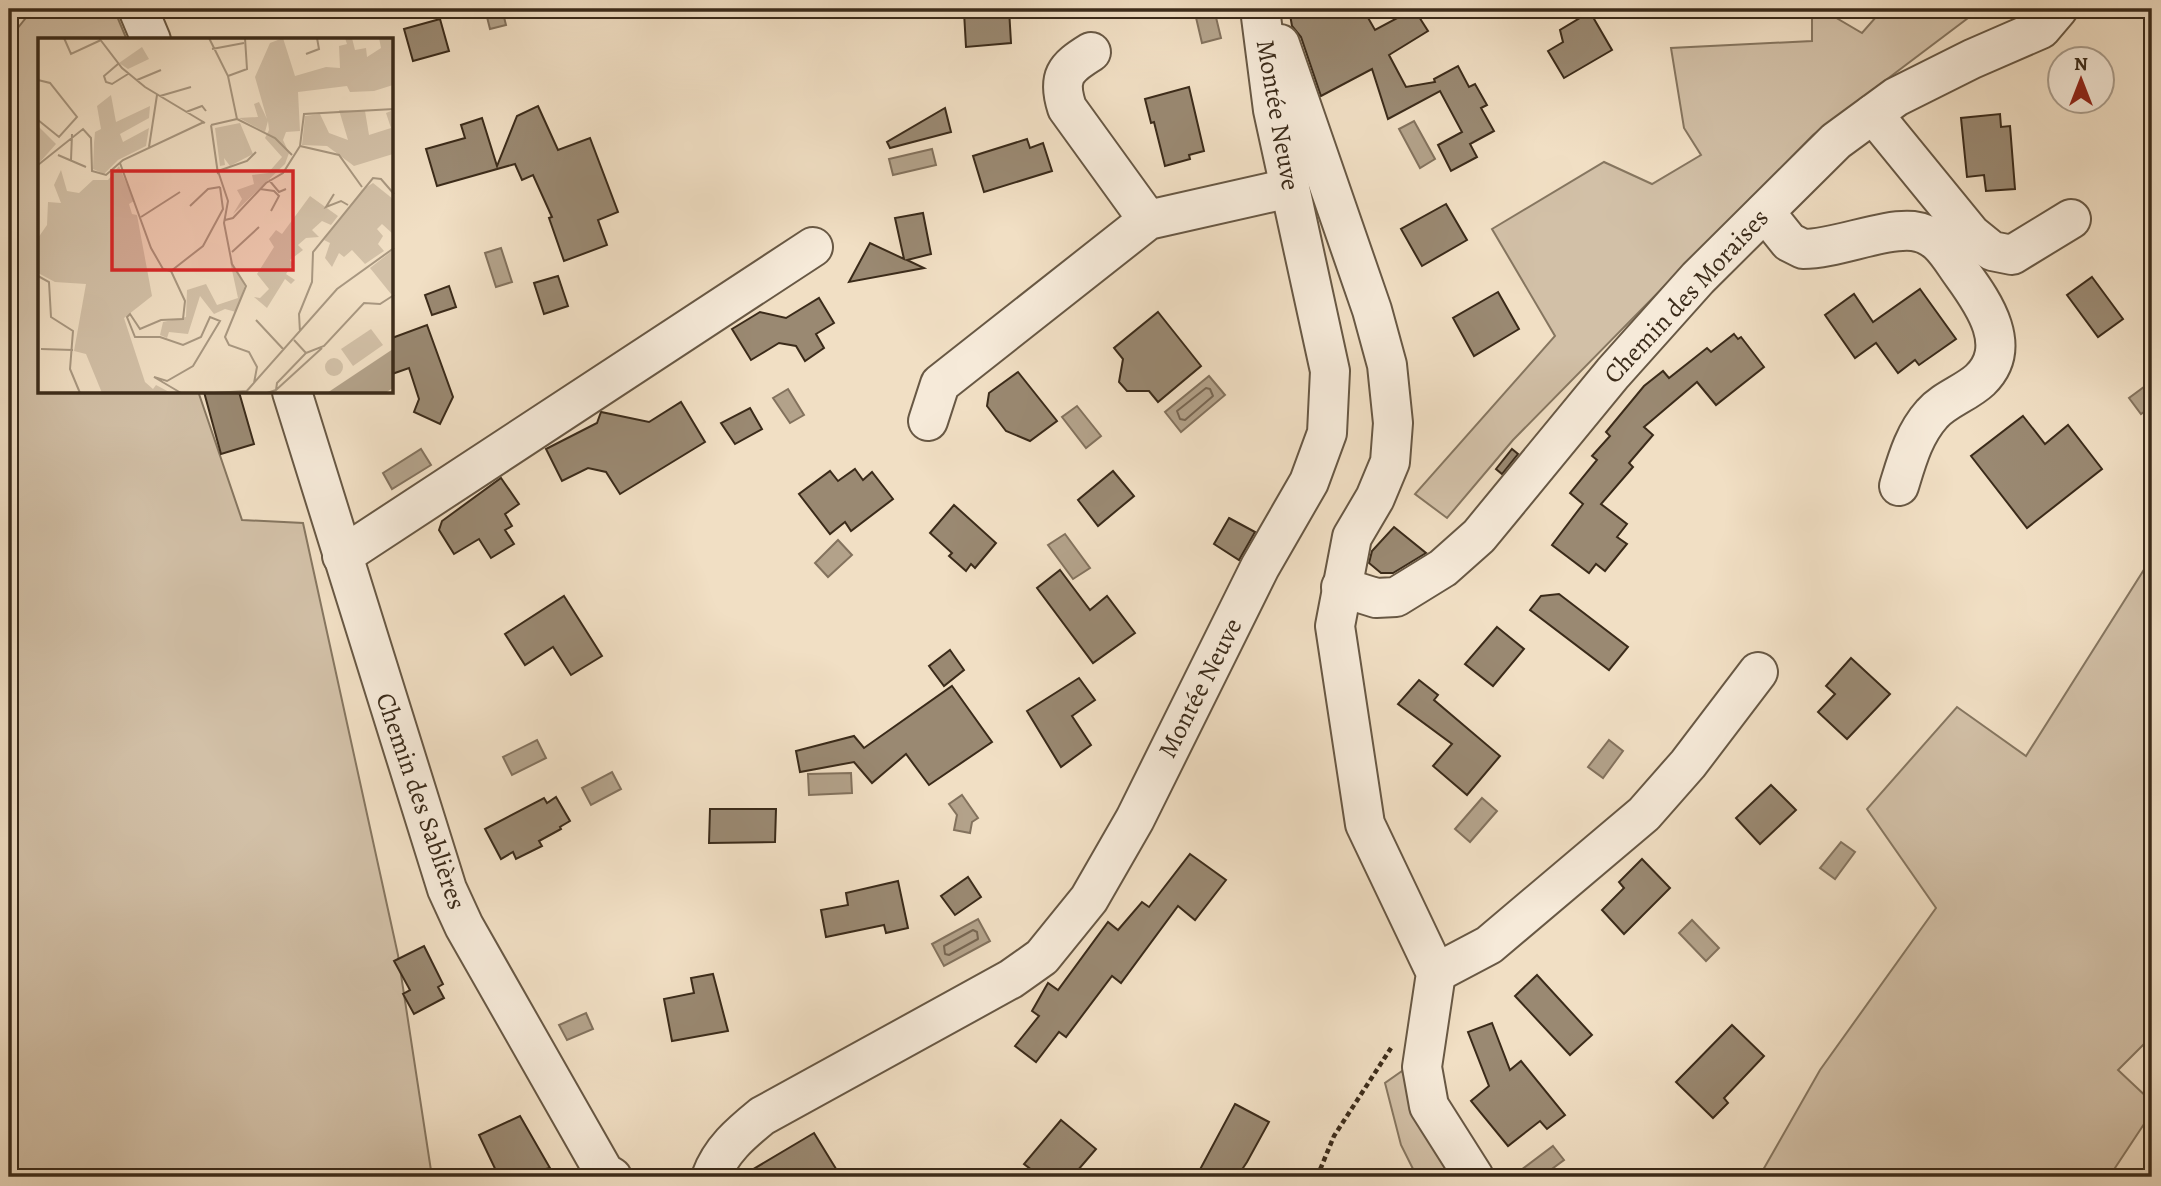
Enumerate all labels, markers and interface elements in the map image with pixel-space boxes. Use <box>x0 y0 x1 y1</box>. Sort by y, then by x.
street label: Montée Neuve <box>1248 37 1308 193</box>
inset map <box>38 38 394 394</box>
north arrow <box>2046 46 2116 116</box>
text: N <box>2074 51 2088 77</box>
street label: Chemin des Moraises <box>1596 201 1776 391</box>
street label: Montée Neuve <box>1150 612 1250 764</box>
street label: Chemin des Sablières <box>367 688 475 914</box>

